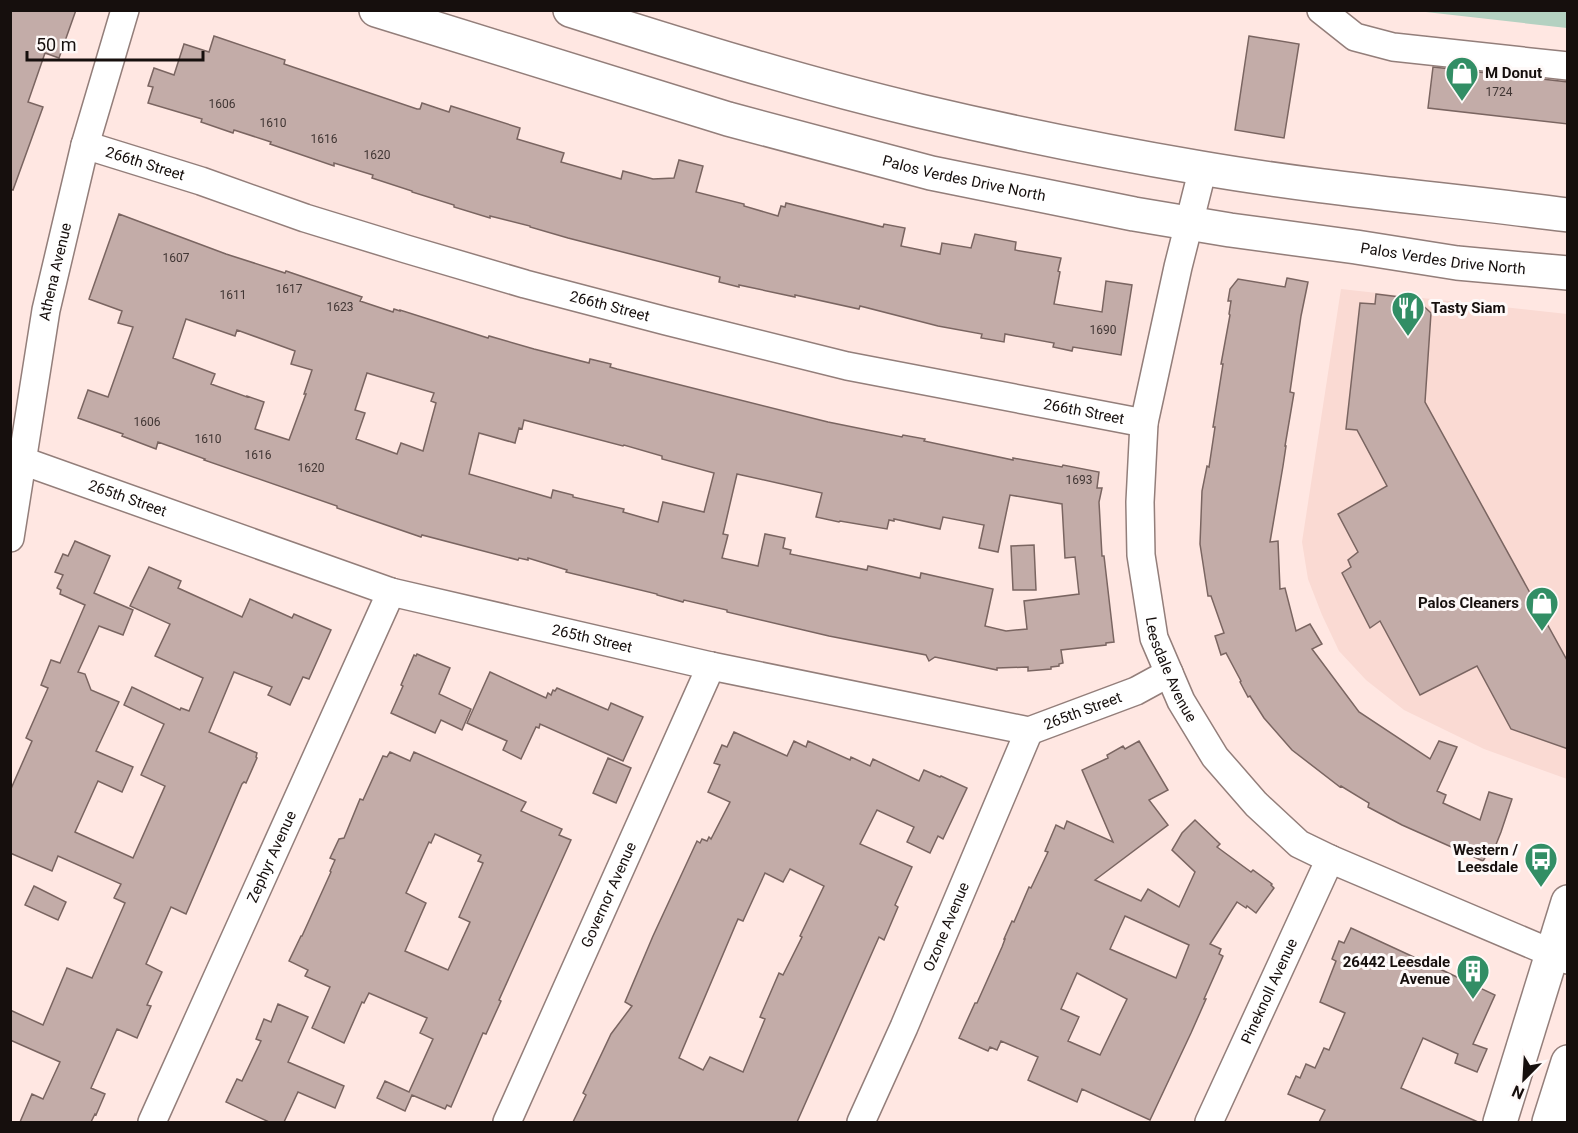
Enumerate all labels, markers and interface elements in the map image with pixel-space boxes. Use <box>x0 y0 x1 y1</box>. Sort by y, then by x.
scale bar <box>27 24 202 62</box>
text: 50 m <box>36 34 76 55</box>
shop icon: M Donut <box>1444 55 1480 102</box>
place label: M Donut <box>1485 64 1542 82</box>
house number: 1724 <box>1486 85 1513 99</box>
house number: 1606 <box>209 97 236 111</box>
house number: 1610 <box>260 116 287 130</box>
house number: 1616 <box>311 132 338 146</box>
street label: 266th Street <box>103 143 187 184</box>
house number: 1620 <box>364 148 391 162</box>
street label: Palos Verdes Drive North <box>880 151 1047 205</box>
street label: Athena Avenue <box>35 221 75 322</box>
street label: Palos Verdes Drive North <box>1359 239 1527 278</box>
house number: 1607 <box>163 251 190 265</box>
house number: 1617 <box>276 282 303 296</box>
street label: 266th Street <box>568 287 652 325</box>
house number: 1611 <box>220 288 246 302</box>
restaurant icon: Tasty Siam <box>1390 290 1426 337</box>
place label: Tasty Siam <box>1431 299 1506 317</box>
house number: 1623 <box>327 300 353 314</box>
house number: 1690 <box>1090 323 1117 337</box>
street label: 266th Street <box>1042 395 1126 428</box>
house number: 1606 <box>134 415 161 429</box>
house number: 1610 <box>195 432 222 446</box>
house number: 1616 <box>245 448 272 462</box>
house number: 1620 <box>298 461 325 475</box>
house number: 1693 <box>1066 473 1092 487</box>
street label: 265th Street <box>86 476 169 520</box>
shop icon: Palos Cleaners <box>1524 585 1560 632</box>
place label: Palos Cleaners <box>1418 594 1519 612</box>
street label: Leesdale Avenue <box>1142 616 1201 725</box>
street label: 265th Street <box>550 621 634 657</box>
street label: 265th Street <box>1041 688 1124 734</box>
street label: Zephyr Avenue <box>243 808 300 905</box>
street label: Governor Avenue <box>577 839 640 950</box>
place label: Western / Leesdale <box>1453 841 1518 876</box>
bus stop icon: Western / Leesdale <box>1523 841 1559 888</box>
street label: Ozone Avenue <box>919 879 973 974</box>
street label: Pineknoll Avenue <box>1237 936 1301 1047</box>
place label: 26442 Leesdale Avenue <box>1343 953 1450 988</box>
building icon: 26442 Leesdale Avenue <box>1455 953 1491 1000</box>
north arrow <box>1494 1049 1554 1109</box>
text: N <box>1509 1081 1527 1103</box>

